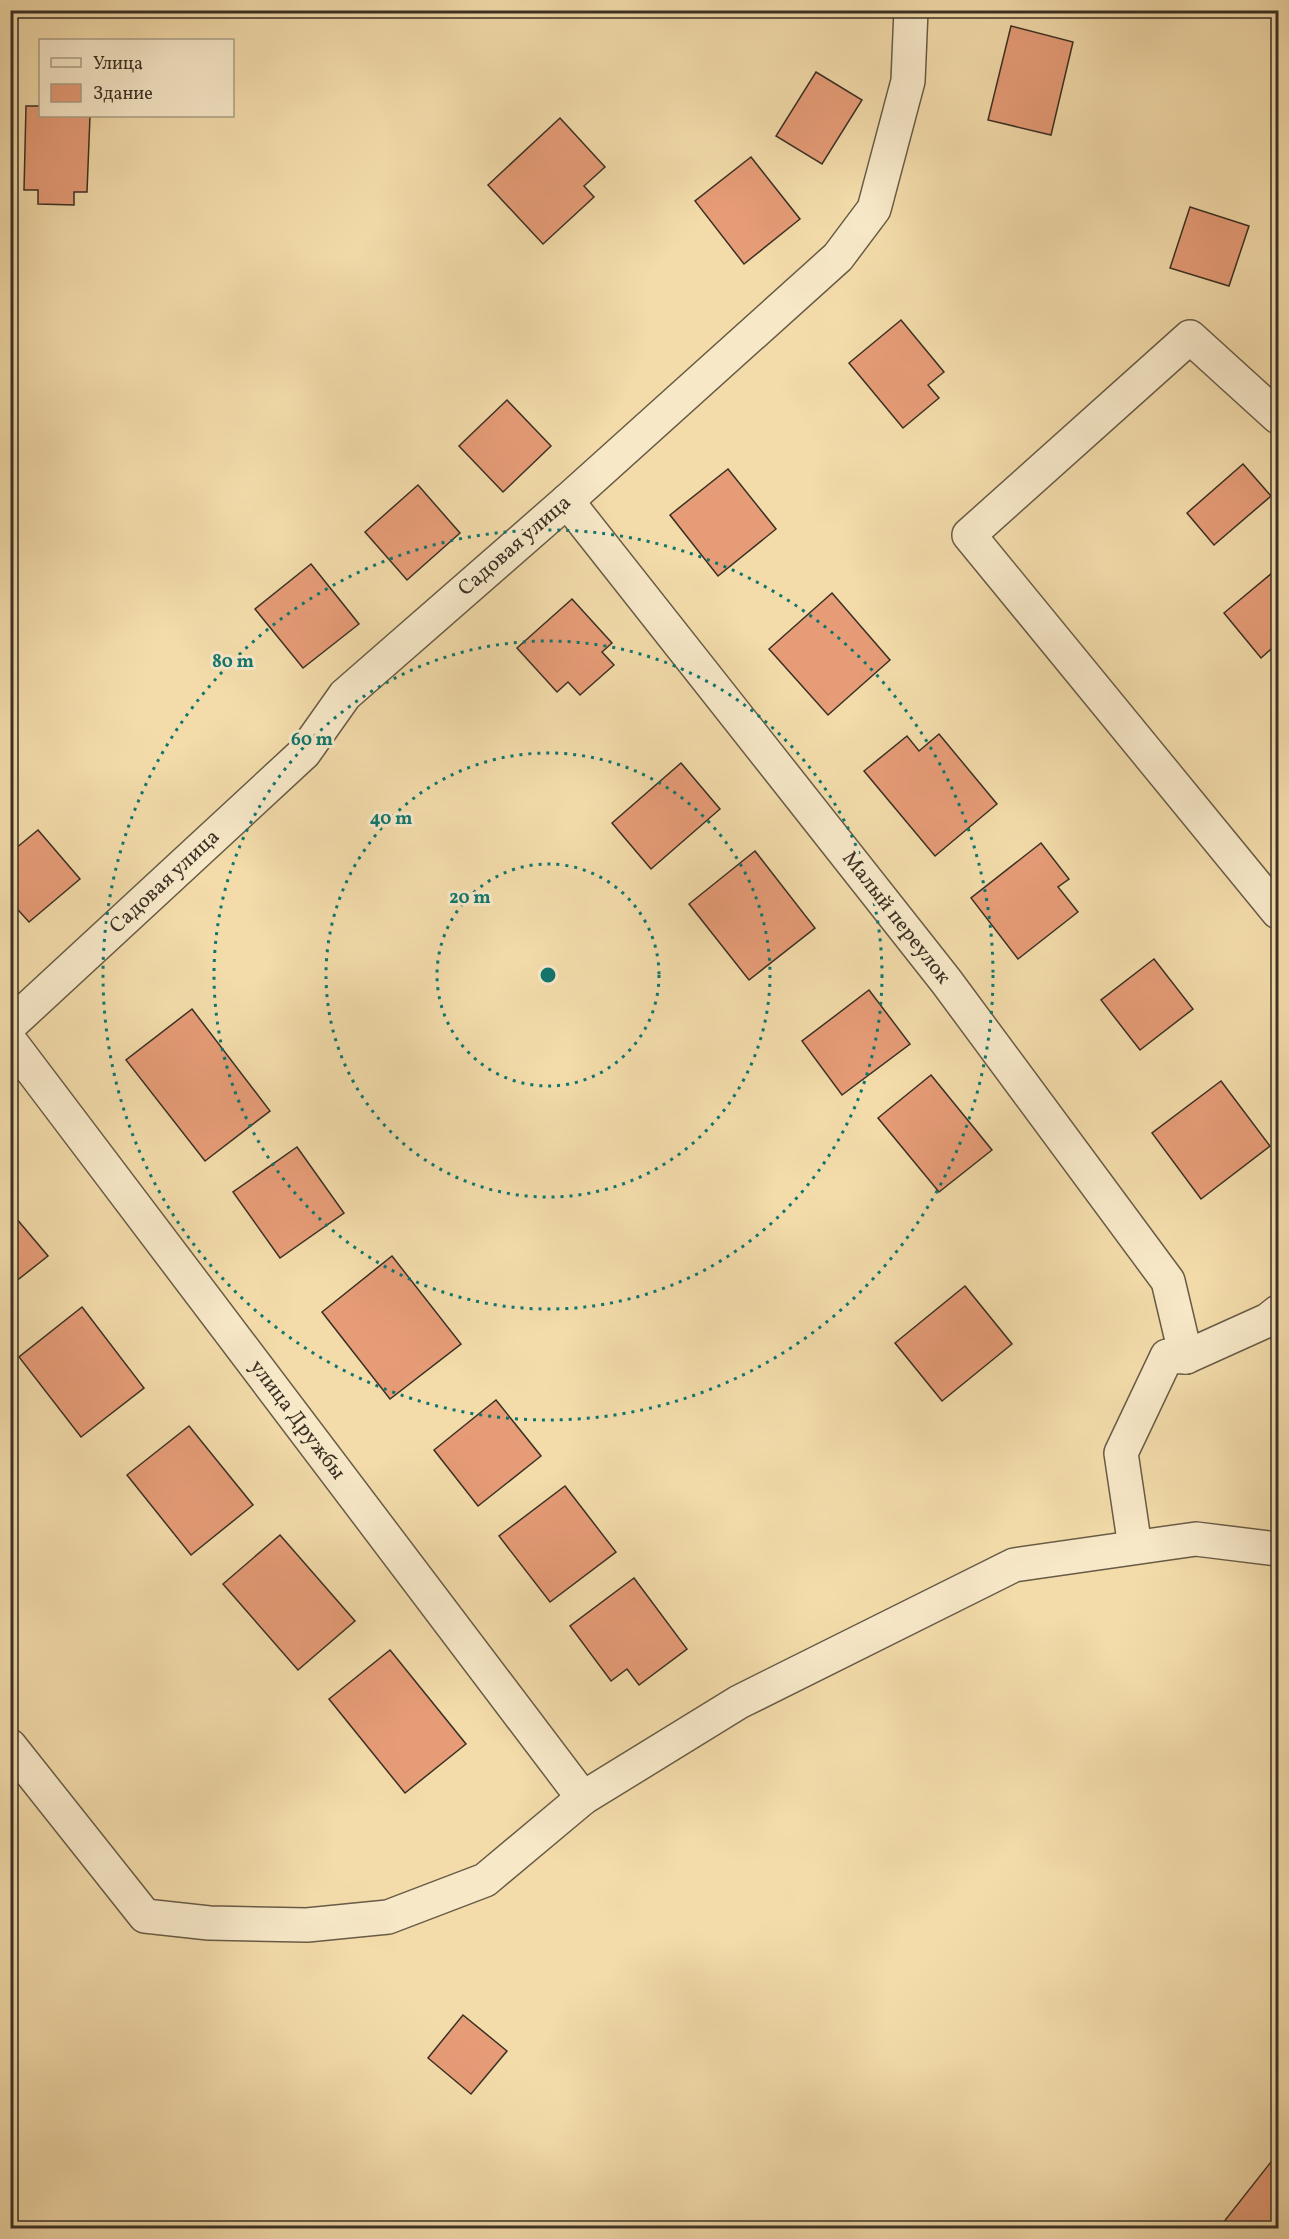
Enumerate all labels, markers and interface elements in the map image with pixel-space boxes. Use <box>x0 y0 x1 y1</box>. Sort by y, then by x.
legend <box>39 39 234 117</box>
text: Улица <box>93 52 143 77</box>
text: Здание <box>93 82 153 107</box>
street label: Садовая улица <box>452 489 578 603</box>
text: 80 m <box>212 650 254 675</box>
text: 60 m <box>291 728 333 753</box>
text: 40 m <box>370 807 412 832</box>
street label: Садовая улица <box>103 823 227 941</box>
street label: Малый переулок <box>835 845 957 991</box>
text: 20 m <box>449 886 491 911</box>
centre of rings <box>538 965 558 985</box>
street label: улица Дружбы <box>242 1354 352 1486</box>

